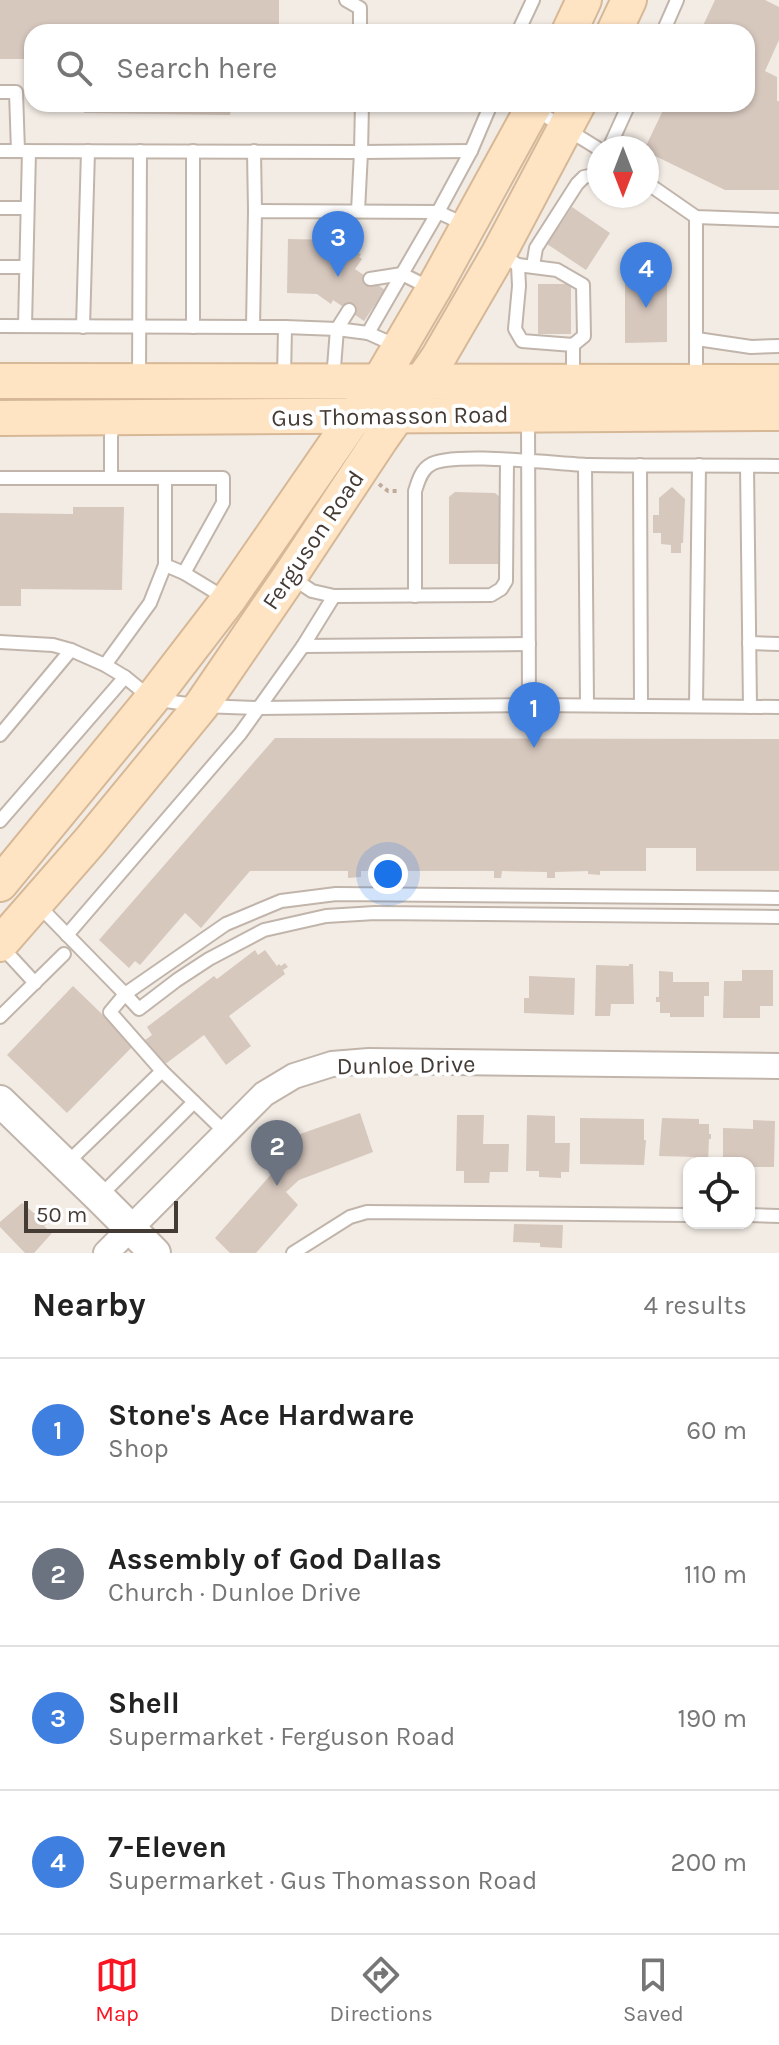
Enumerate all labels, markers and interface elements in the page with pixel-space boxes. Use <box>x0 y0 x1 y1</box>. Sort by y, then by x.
search box <box>24 24 755 112</box>
icon: search <box>52 46 96 90</box>
text: Search here <box>116 50 277 86</box>
north arrow <box>587 136 659 208</box>
pin: 3 <box>312 211 364 277</box>
pin: 4 <box>620 242 672 308</box>
street label: Gus Thomasson Road <box>271 400 509 432</box>
street label: Ferguson Road <box>256 465 370 615</box>
pin: 1 <box>508 682 560 748</box>
your location <box>368 854 408 894</box>
street label: Dunloe Drive <box>336 1050 476 1080</box>
pin: 2 <box>251 1120 303 1186</box>
map controls <box>683 1157 755 1229</box>
button: locate <box>683 1157 755 1229</box>
scale bar <box>24 1197 178 1233</box>
text: 50 m <box>36 1202 87 1228</box>
text: Nearby <box>32 1285 146 1325</box>
text: 4 results <box>643 1290 747 1321</box>
text: Stone's Ace Hardware <box>108 1397 414 1433</box>
text: 1 <box>53 1415 63 1446</box>
text: 60 m <box>686 1415 747 1446</box>
text: Shop <box>108 1433 169 1464</box>
text: Assembly of God Dallas <box>108 1541 442 1577</box>
text: 2 <box>50 1559 66 1590</box>
text: 110 m <box>684 1559 747 1590</box>
text: Church · Dunloe Drive <box>108 1577 361 1608</box>
text: Shell <box>108 1685 180 1721</box>
text: 3 <box>50 1703 66 1734</box>
text: 190 m <box>677 1703 747 1734</box>
text: Supermarket · Ferguson Road <box>108 1721 455 1752</box>
text: 7-Eleven <box>108 1829 227 1865</box>
text: 4 <box>50 1847 66 1878</box>
text: 200 m <box>671 1847 747 1878</box>
text: Supermarket · Gus Thomasson Road <box>108 1865 537 1896</box>
tab: Map <box>95 1953 139 2027</box>
tab: Directions <box>329 1953 433 2027</box>
tab: Saved <box>623 1953 684 2027</box>

